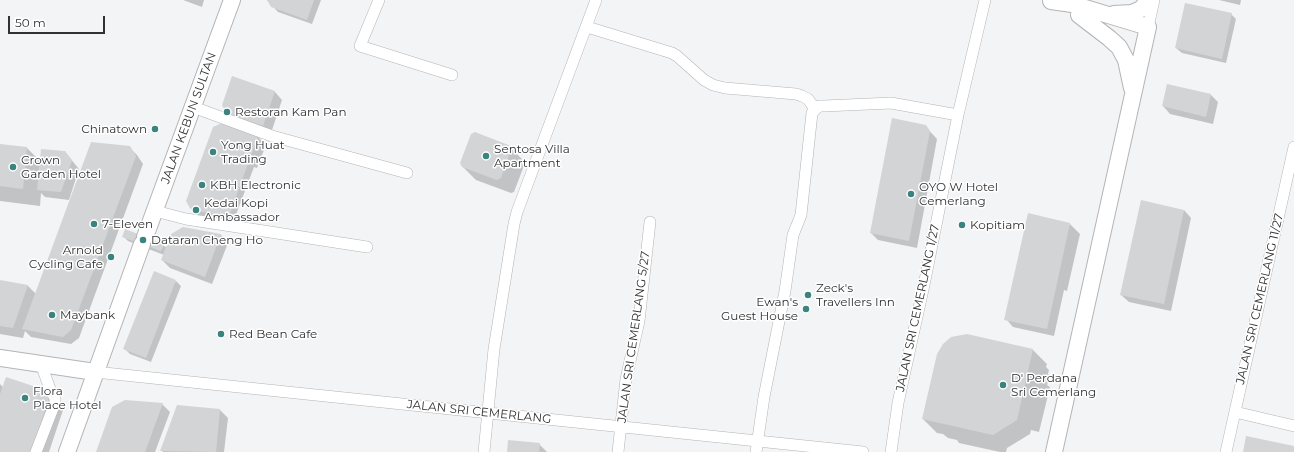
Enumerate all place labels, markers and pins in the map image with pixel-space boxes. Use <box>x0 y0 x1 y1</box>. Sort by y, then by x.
place label: Restoran Kam Pan <box>235 105 347 119</box>
marker: Restoran Kam Pan <box>222 107 232 117</box>
place label: Chinatown <box>81 122 147 136</box>
marker: Chinatown <box>150 124 160 134</box>
place label: Yong Huat Trading <box>221 138 285 166</box>
place label: Sentosa Villa Apartment <box>494 142 570 170</box>
marker: Yong Huat Trading <box>208 147 218 157</box>
marker: Sentosa Villa Apartment <box>481 151 491 161</box>
place label: Crown Garden Hotel <box>21 153 101 181</box>
marker: Crown Garden Hotel <box>8 162 18 172</box>
place label: KBH Electronic <box>210 178 301 192</box>
marker: KBH Electronic <box>197 180 207 190</box>
place label: OYO W Hotel Cemerlang <box>919 180 998 208</box>
marker: OYO W Hotel Cemerlang <box>906 189 916 199</box>
place label: Kedai Kopi Ambassador <box>204 196 280 224</box>
marker: Kedai Kopi Ambassador <box>191 205 201 215</box>
place label: 7-Eleven <box>102 217 153 231</box>
place label: Kopitiam <box>970 218 1025 232</box>
marker: 7-Eleven <box>89 219 99 229</box>
marker: Kopitiam <box>957 220 967 230</box>
place label: Dataran Cheng Ho <box>151 233 263 247</box>
marker: Dataran Cheng Ho <box>138 235 148 245</box>
place label: Arnold Cycling Cafe <box>29 243 103 271</box>
marker: Arnold Cycling Cafe <box>106 252 116 262</box>
place label: Zeck's Travellers Inn <box>816 281 895 309</box>
marker: Zeck's Travellers Inn <box>803 290 813 300</box>
place label: Ewan's Guest House <box>721 295 798 323</box>
marker: Ewan's Guest House <box>801 304 811 314</box>
place label: Maybank <box>60 308 115 322</box>
marker: Maybank <box>47 310 57 320</box>
place label: Red Bean Cafe <box>229 327 317 341</box>
marker: Red Bean Cafe <box>216 329 226 339</box>
place label: D' Perdana Sri Cemerlang <box>1011 371 1096 399</box>
marker: D' Perdana Sri Cemerlang <box>998 380 1008 390</box>
place label: Flora Place Hotel <box>33 384 101 412</box>
marker: Flora Place Hotel <box>20 393 30 403</box>

